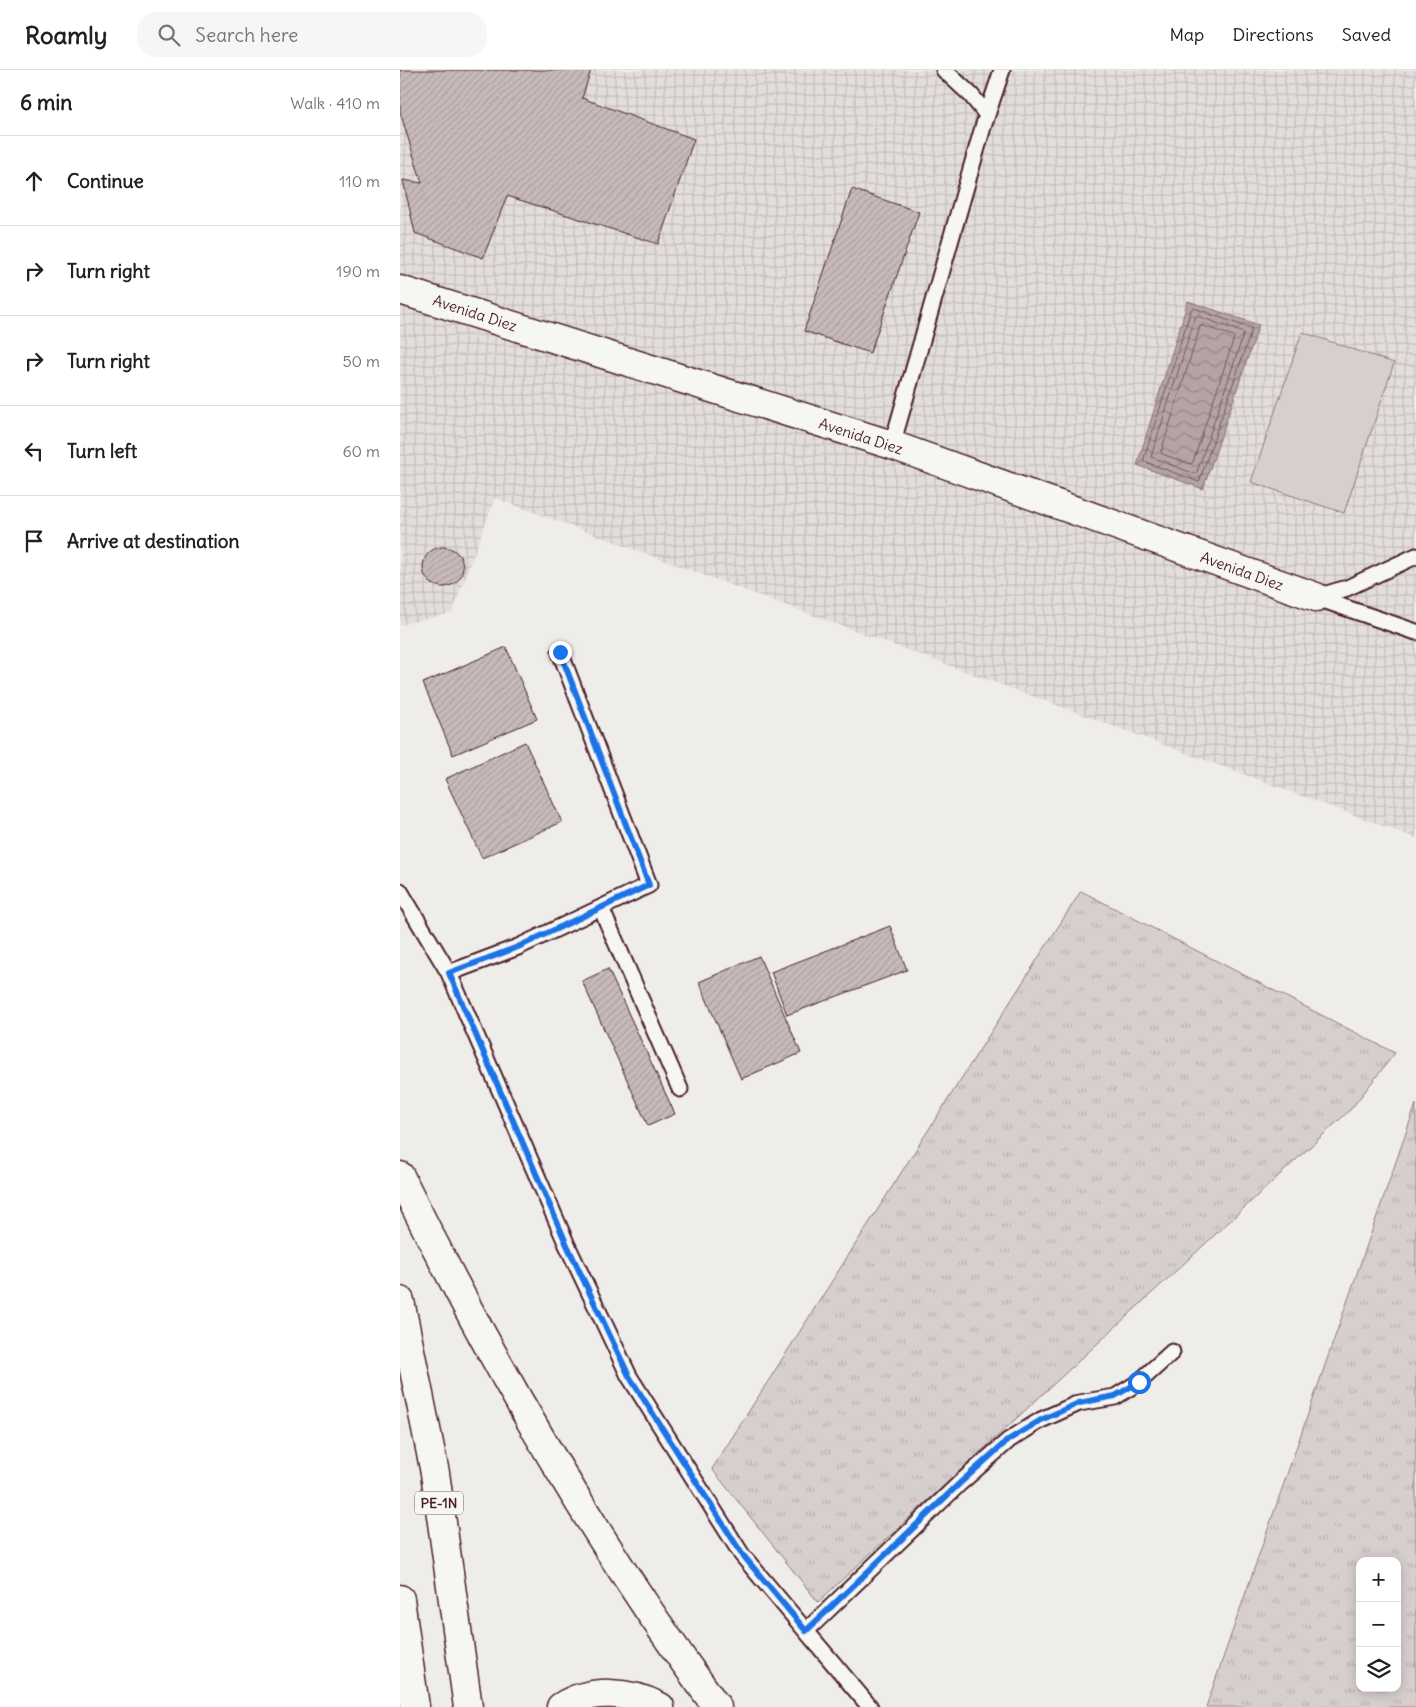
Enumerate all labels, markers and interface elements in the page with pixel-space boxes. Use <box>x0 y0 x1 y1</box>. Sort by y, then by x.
search box <box>137 12 487 57</box>
text: Roamly <box>25 20 107 50</box>
icon: search <box>155 21 183 49</box>
text: Search here <box>195 23 298 47</box>
text: Map <box>1169 23 1204 46</box>
text: Directions <box>1232 23 1314 46</box>
text: Saved <box>1342 23 1391 46</box>
text: 6 min <box>20 89 72 116</box>
text: Walk · 410 m <box>290 93 380 113</box>
icon: ahead <box>20 167 48 195</box>
text: Continue <box>67 169 144 193</box>
text: 110 m <box>339 171 380 191</box>
icon: right <box>20 257 48 285</box>
text: Turn right <box>67 259 150 283</box>
text: 190 m <box>336 261 380 281</box>
street label: Avenida Diez <box>431 290 519 336</box>
icon: right <box>20 347 48 375</box>
text: Turn right <box>67 349 150 373</box>
text: 50 m <box>342 351 380 371</box>
street label: Avenida Diez <box>817 413 905 459</box>
icon: left <box>20 437 48 465</box>
text: Turn left <box>67 439 137 463</box>
text: 60 m <box>342 441 380 461</box>
icon: arrive <box>20 527 48 555</box>
text: Arrive at destination <box>67 529 240 553</box>
street label: Avenida Diez <box>1198 547 1286 595</box>
route end <box>549 641 572 664</box>
route start <box>1128 1371 1151 1394</box>
road number: PE-1N <box>415 1492 463 1515</box>
map controls <box>1356 1557 1401 1692</box>
button: + <box>1356 1557 1401 1602</box>
button: − <box>1356 1602 1401 1647</box>
button: layers <box>1356 1647 1401 1692</box>

